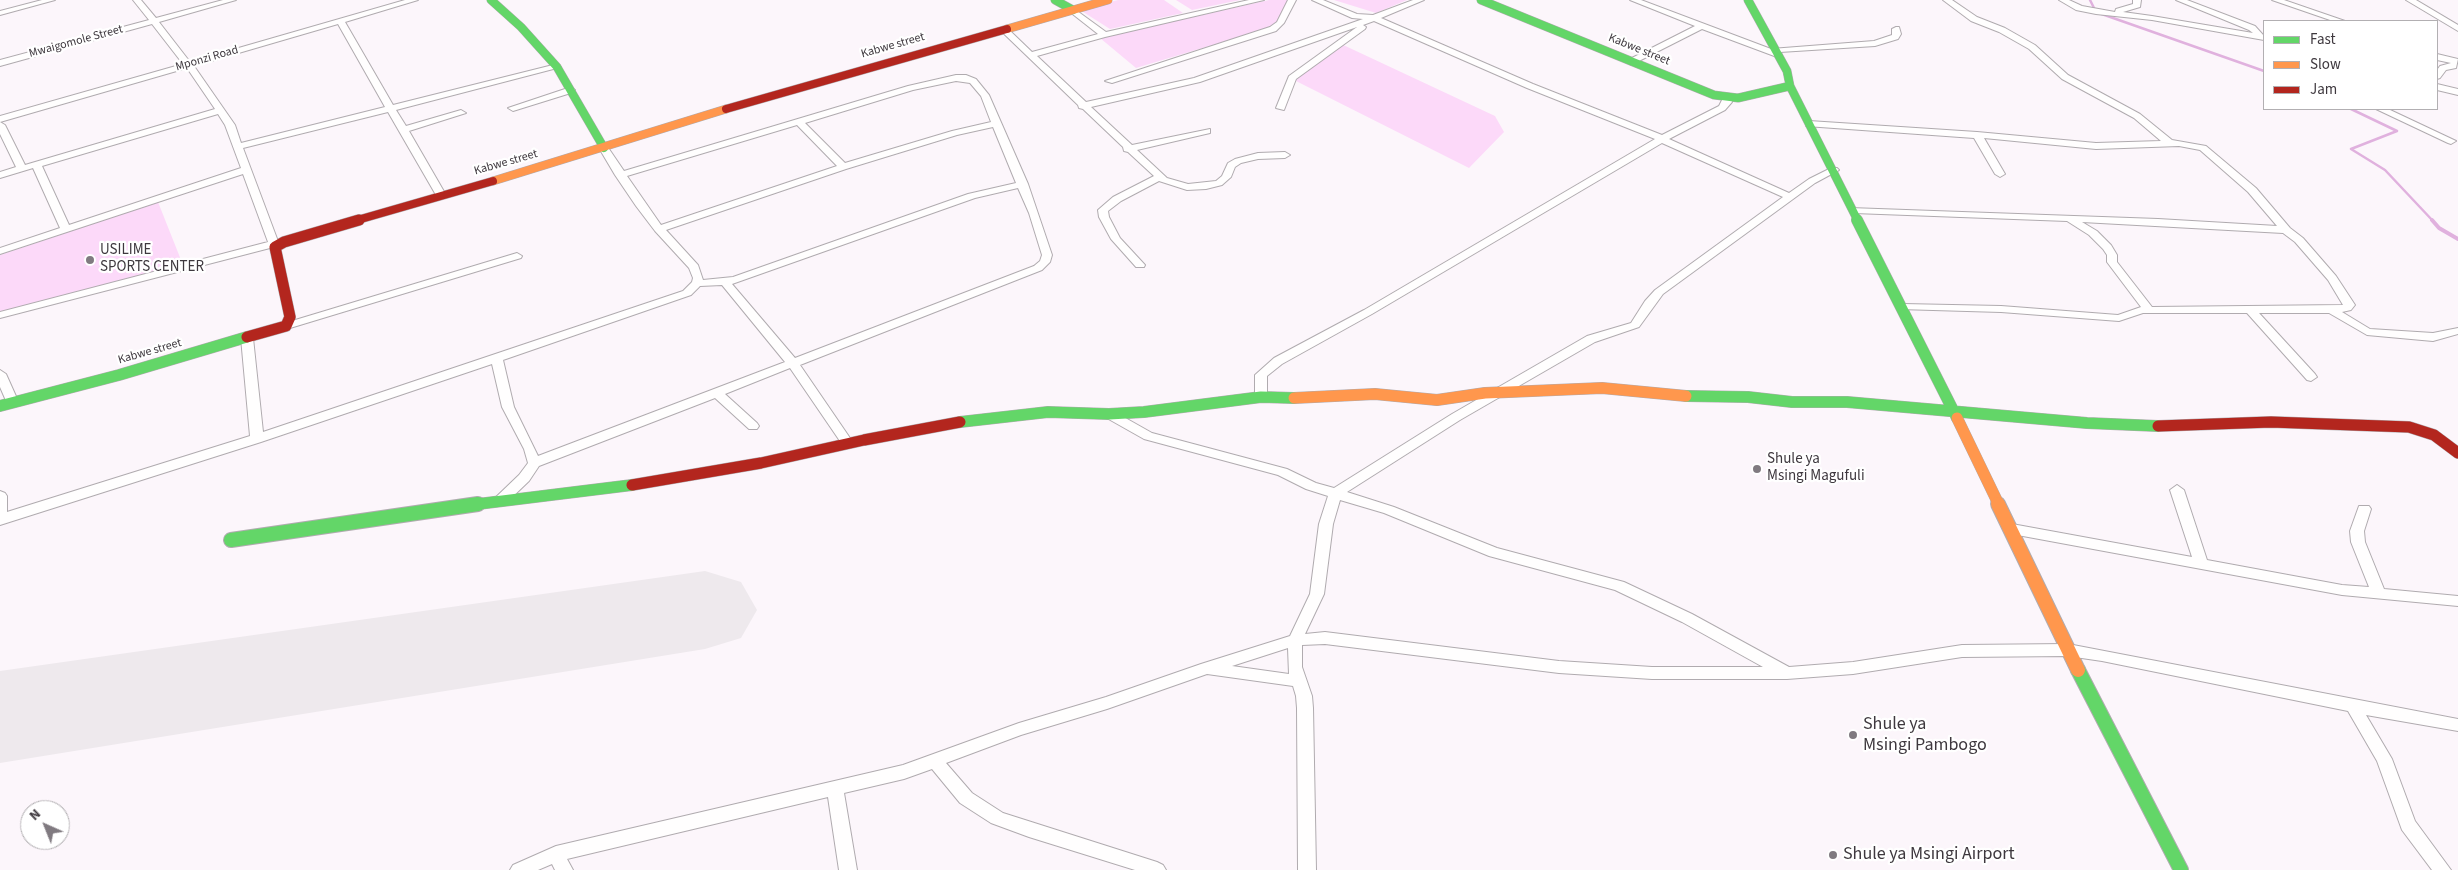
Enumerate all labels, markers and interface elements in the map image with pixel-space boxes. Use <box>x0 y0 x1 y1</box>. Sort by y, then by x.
legend <box>2263 20 2438 110</box>
street label: Mwaigomole Street <box>28 23 124 61</box>
text: Fast <box>2310 29 2336 50</box>
street label: Kabwe street <box>860 30 926 62</box>
street label: Kabwe street <box>1606 31 1672 69</box>
street label: Mponzi Road <box>174 43 240 75</box>
text: Slow <box>2310 54 2341 75</box>
text: Jam <box>2310 79 2337 100</box>
street label: Kabwe street <box>473 147 539 179</box>
place label: USILIME SPORTS CENTER <box>100 242 204 277</box>
marker: USILIME SPORTS CENTER <box>84 254 96 266</box>
street label: Kabwe street <box>117 336 183 368</box>
place label: Shule ya Msingi Magufuli <box>1767 451 1865 486</box>
marker: Shule ya Msingi Magufuli <box>1751 463 1763 475</box>
place label: Shule ya Msingi Pambogo <box>1863 714 1987 756</box>
marker: Shule ya Msingi Pambogo <box>1847 729 1859 741</box>
north arrow <box>20 800 70 850</box>
text: N <box>25 805 46 825</box>
place label: Shule ya Msingi Airport <box>1843 844 2015 866</box>
marker: Shule ya Msingi Airport <box>1827 849 1839 861</box>

